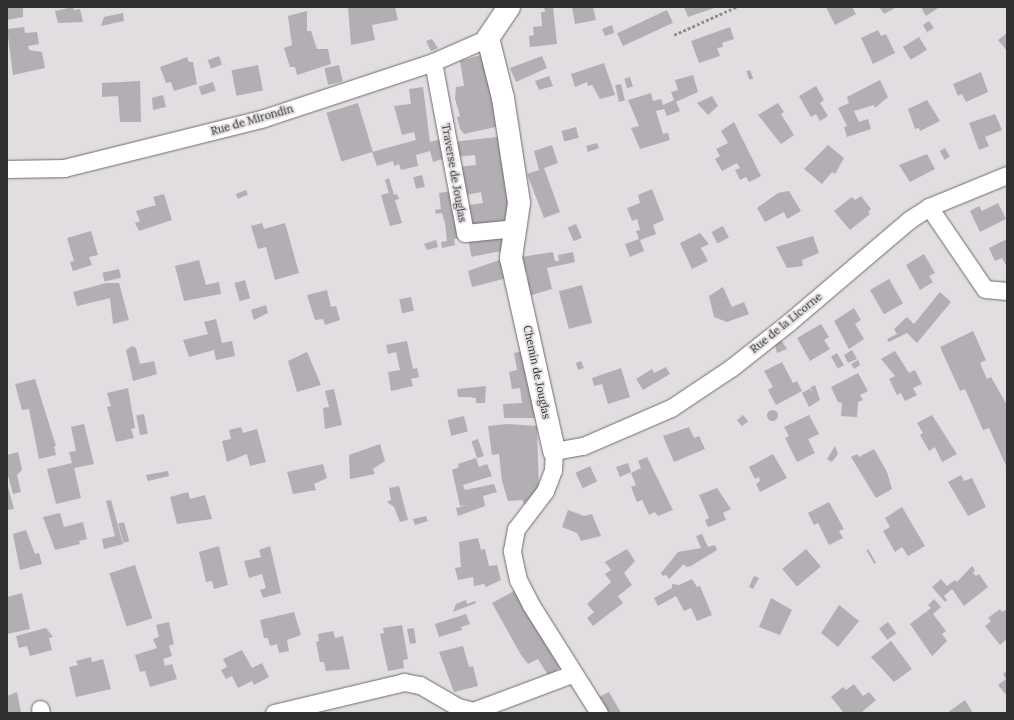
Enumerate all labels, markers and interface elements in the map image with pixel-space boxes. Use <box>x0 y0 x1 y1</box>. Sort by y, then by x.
street label: Rue de Mirondin <box>209 102 295 138</box>
street label: Traverse de Jouglas <box>439 123 469 223</box>
street label: Rue de la Licorne <box>747 290 825 356</box>
street label: Chemin de Jouglas <box>521 324 553 420</box>

